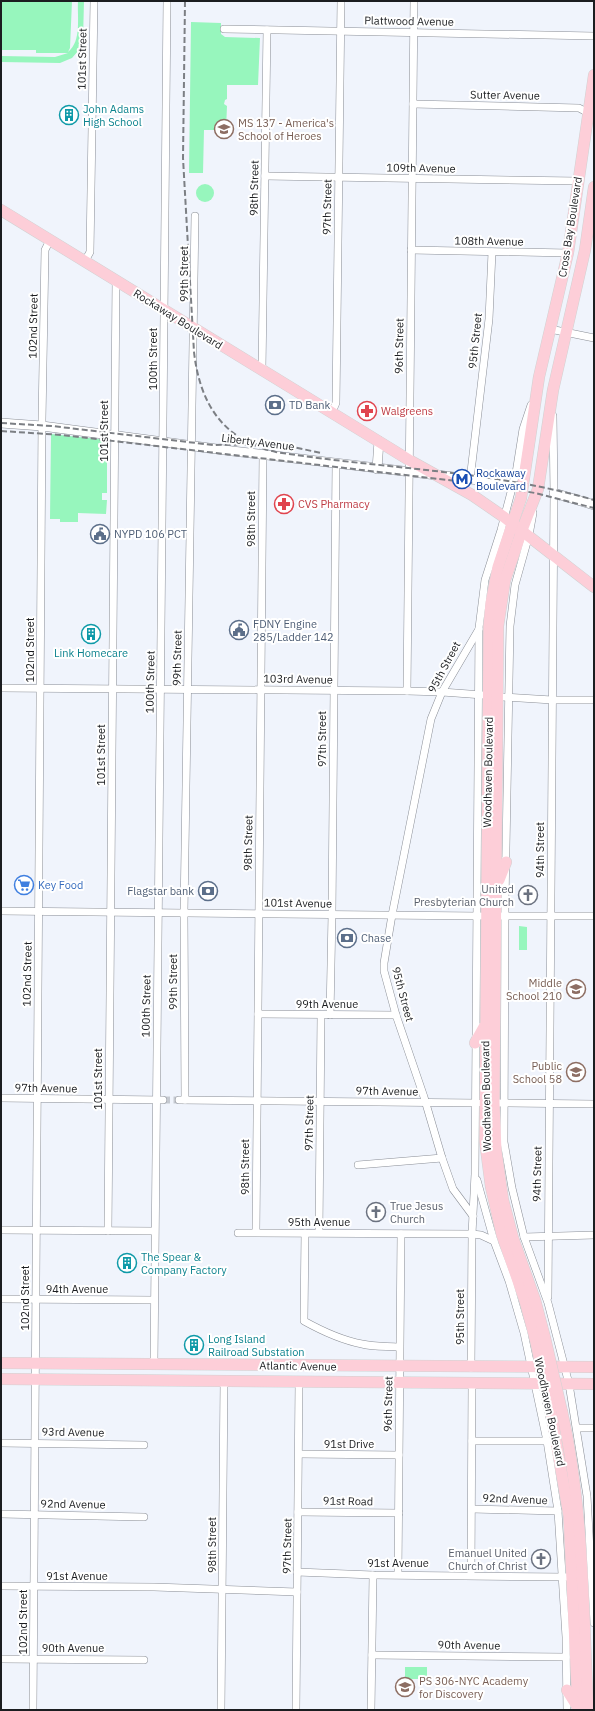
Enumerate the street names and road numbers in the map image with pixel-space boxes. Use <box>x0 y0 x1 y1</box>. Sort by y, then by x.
street label: Plattwood Avenue <box>364 13 454 29</box>
street label: 101st Street <box>74 28 90 90</box>
street label: Sutter Avenue <box>470 87 540 103</box>
street label: 98th Street <box>247 160 261 216</box>
street label: 109th Avenue <box>386 160 456 176</box>
street label: Cross Bay Boulevard <box>555 176 585 278</box>
street label: 97th Street <box>320 179 334 235</box>
street label: 108th Avenue <box>454 233 524 249</box>
street label: 99th Street <box>177 246 191 302</box>
street label: Rockaway Boulevard <box>131 286 225 352</box>
street label: 102nd Street <box>25 293 41 359</box>
street label: 95th Street <box>465 312 485 370</box>
street label: 96th Street <box>392 318 406 374</box>
street label: 100th Street <box>146 328 160 390</box>
street label: 101st Street <box>97 400 111 462</box>
street label: Liberty Avenue <box>221 431 295 453</box>
street label: 98th Street <box>244 491 258 547</box>
street label: 102nd Street <box>23 617 37 683</box>
street label: 99th Street <box>170 630 184 686</box>
street label: 95th Street <box>425 639 463 695</box>
street label: 100th Street <box>142 650 158 713</box>
street label: 103rd Avenue <box>263 671 333 687</box>
street label: 97th Street <box>315 711 329 767</box>
street label: Woodhaven Boulevard <box>480 717 496 827</box>
street label: 101st Street <box>94 724 108 786</box>
street label: 98th Street <box>241 815 255 871</box>
street label: 94th Street <box>533 822 547 878</box>
street label: 101st Avenue <box>264 895 332 911</box>
street label: 102nd Street <box>19 941 35 1007</box>
street label: 99th Street <box>166 954 180 1010</box>
street label: 95th Street <box>389 965 417 1023</box>
street label: 100th Street <box>138 974 154 1037</box>
street label: 99th Avenue <box>296 997 358 1011</box>
street label: Woodhaven Boulevard <box>478 1041 494 1151</box>
street label: 101st Street <box>91 1048 105 1110</box>
street label: 97th Avenue <box>15 1080 77 1096</box>
street label: 97th Avenue <box>356 1083 418 1099</box>
street label: 97th Street <box>302 1095 316 1151</box>
street label: 98th Street <box>238 1139 252 1195</box>
street label: 94th Street <box>530 1146 544 1202</box>
street label: 95th Avenue <box>288 1215 350 1229</box>
street label: 102nd Street <box>18 1265 32 1331</box>
street label: 94th Avenue <box>46 1282 108 1296</box>
street label: 95th Street <box>453 1289 467 1345</box>
street label: Woodhaven Boulevard <box>532 1356 568 1468</box>
street label: Atlantic Avenue <box>259 1358 337 1374</box>
street label: 96th Street <box>381 1376 395 1432</box>
street label: 93rd Avenue <box>41 1424 105 1440</box>
street label: 91st Drive <box>324 1437 374 1451</box>
street label: 92nd Avenue <box>482 1491 548 1507</box>
street label: 91st Road <box>323 1494 373 1508</box>
street label: 92nd Avenue <box>40 1496 106 1512</box>
street label: 98th Street <box>205 1517 219 1573</box>
street label: 97th Street <box>280 1518 294 1574</box>
street label: 91st Avenue <box>367 1556 429 1570</box>
street label: 91st Avenue <box>46 1569 108 1583</box>
street label: 102nd Street <box>16 1589 30 1655</box>
street label: 90th Avenue <box>438 1637 500 1653</box>
street label: 90th Avenue <box>42 1641 104 1655</box>

